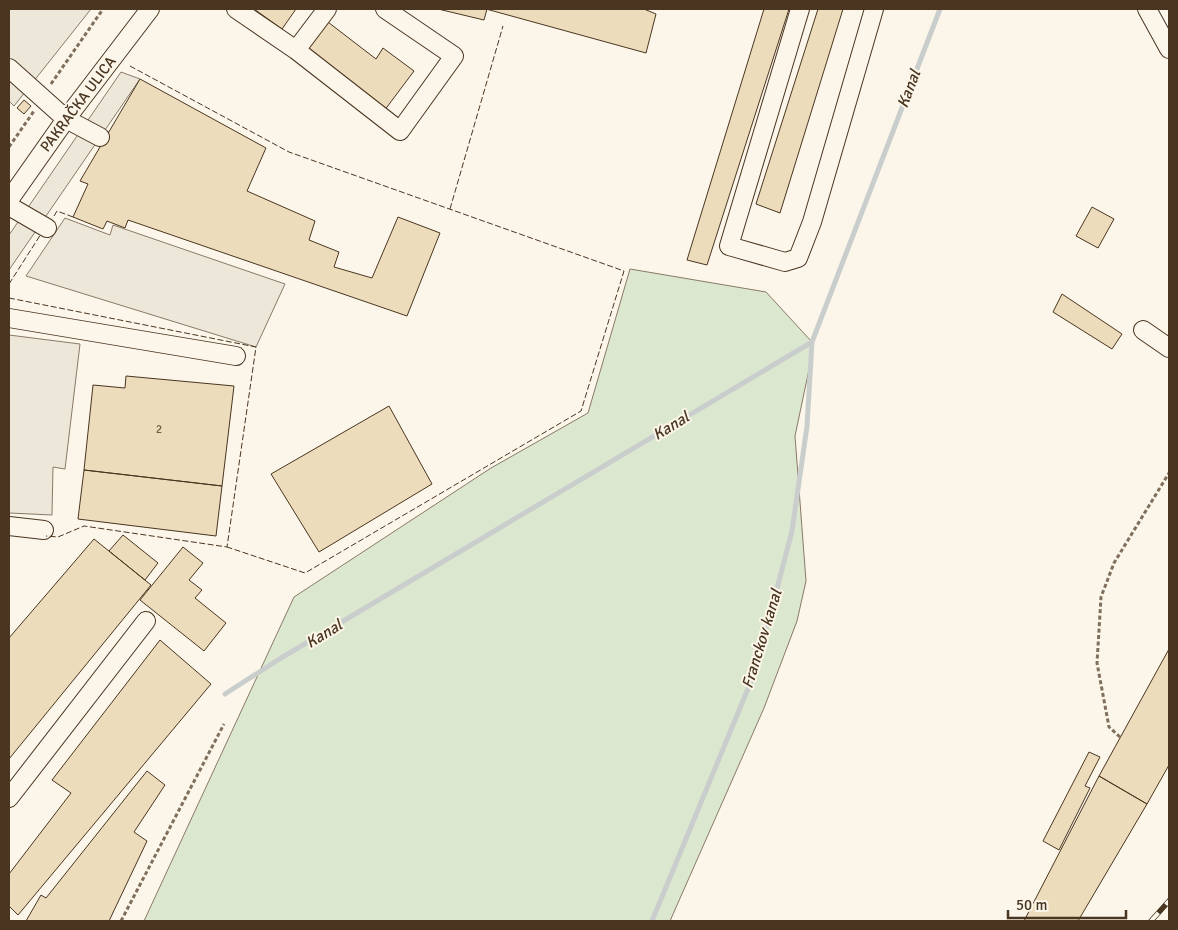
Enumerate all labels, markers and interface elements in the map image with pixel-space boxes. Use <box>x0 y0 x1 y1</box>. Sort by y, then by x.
street label: PAKRAČKA ULICA <box>36 52 120 155</box>
water label: Kanal <box>893 66 926 111</box>
water label: Kanal <box>649 407 694 445</box>
house number: 2 <box>156 422 162 437</box>
water label: Franckov kanal <box>737 586 787 691</box>
water label: Kanal <box>302 615 347 653</box>
scale bar <box>1008 888 1126 920</box>
text: 50 m <box>1016 896 1047 914</box>

